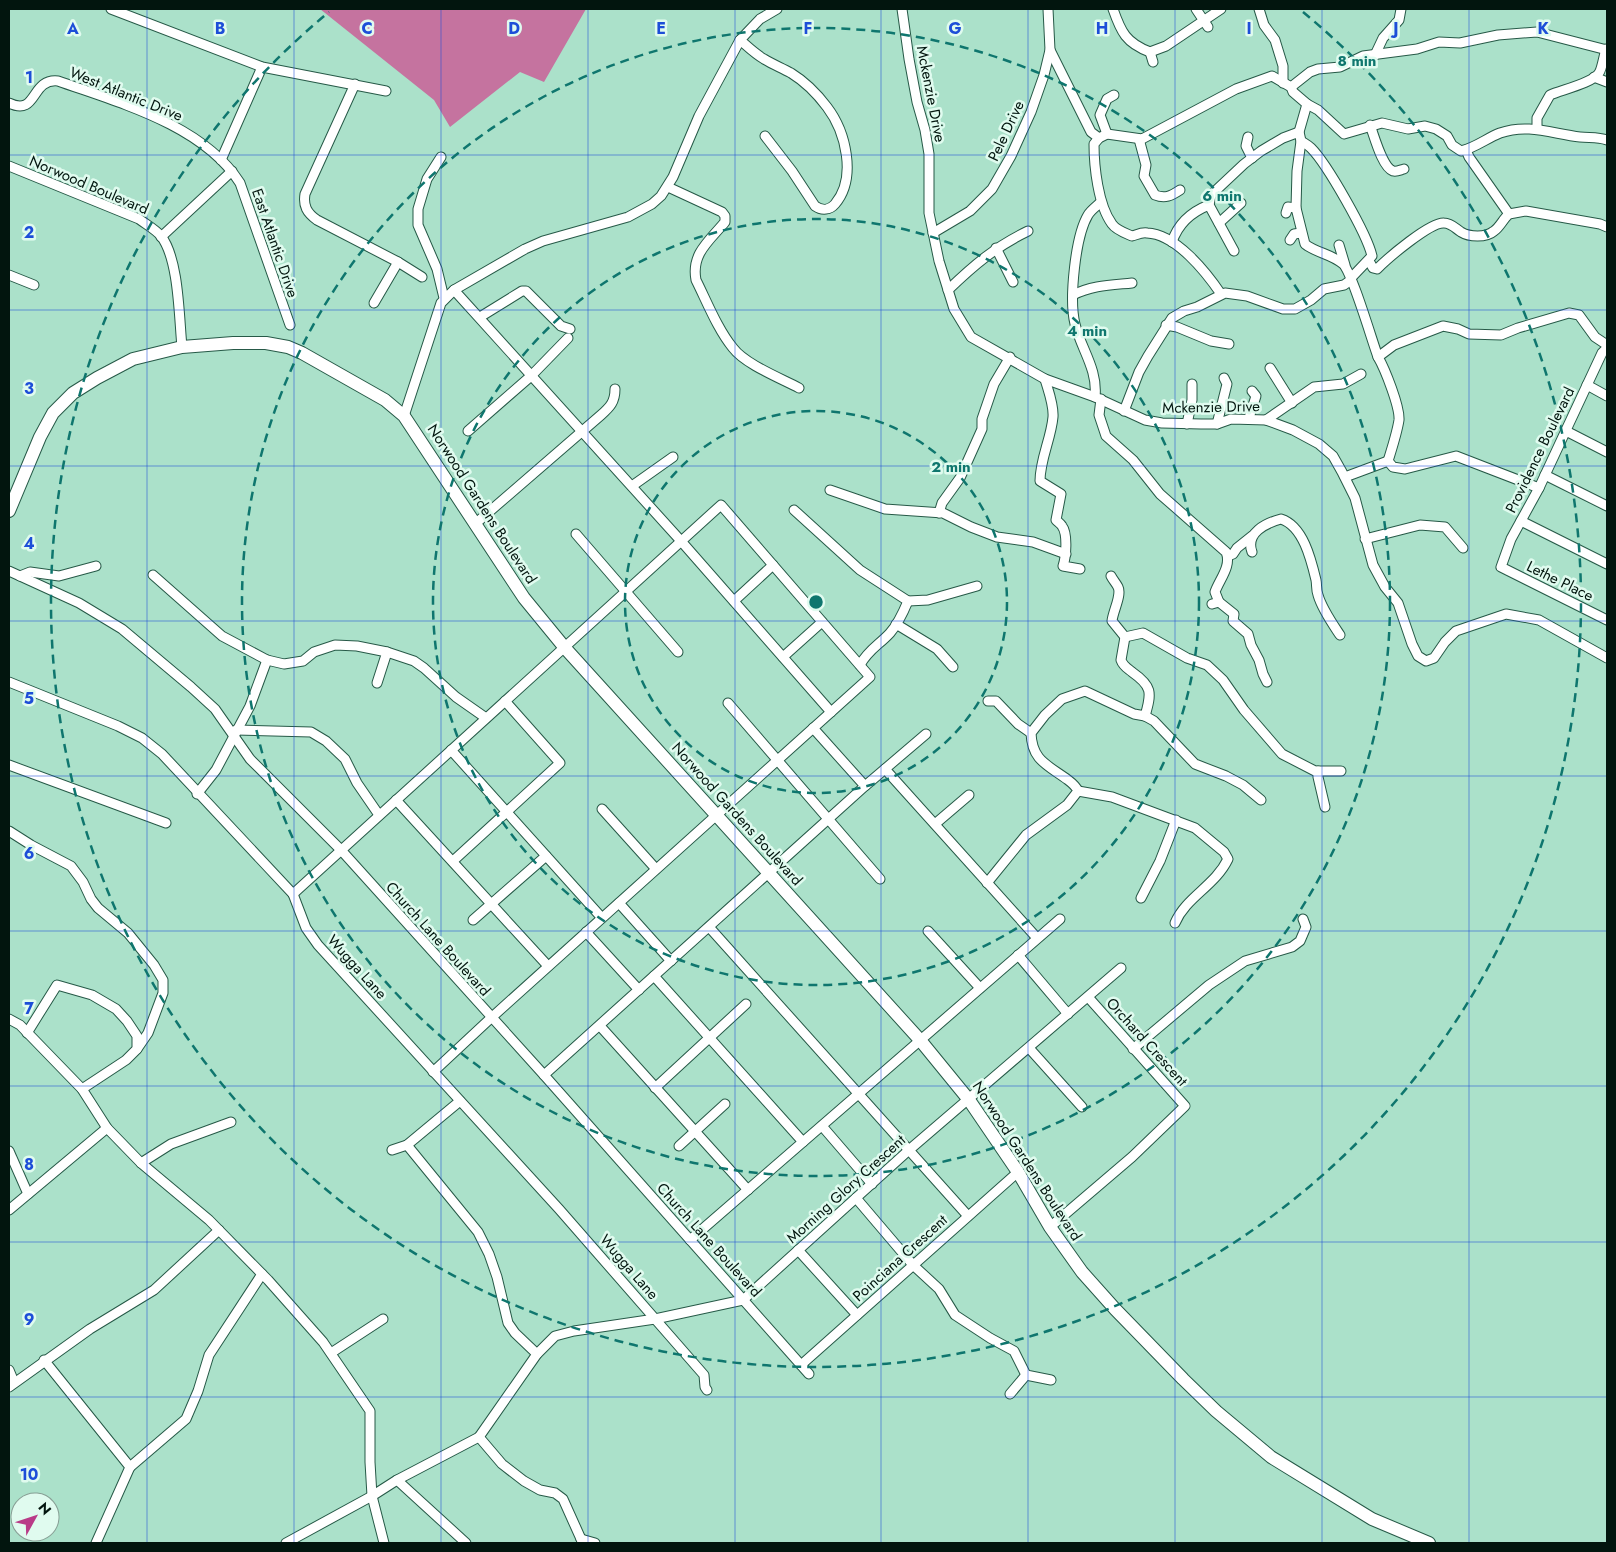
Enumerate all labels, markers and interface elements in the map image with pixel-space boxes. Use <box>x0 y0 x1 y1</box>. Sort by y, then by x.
text: A <box>66 17 79 40</box>
text: B <box>215 17 225 40</box>
text: C <box>361 17 373 40</box>
text: D <box>508 17 520 40</box>
text: E <box>656 17 666 40</box>
text: F <box>804 17 812 40</box>
text: G <box>948 17 962 40</box>
text: H <box>1096 17 1108 40</box>
text: I <box>1246 17 1252 40</box>
text: J <box>1390 17 1399 40</box>
text: K <box>1537 17 1549 40</box>
street label: Mckenzie Drive <box>911 44 951 144</box>
text: 8 min <box>1338 50 1376 72</box>
street label: West Atlantic Drive <box>66 61 186 127</box>
text: 1 <box>25 66 33 89</box>
street label: Pele Drive <box>982 97 1030 165</box>
street label: Norwood Boulevard <box>26 150 152 220</box>
street label: East Atlantic Drive <box>246 185 304 301</box>
text: 6 min <box>1202 185 1242 207</box>
text: 2 <box>24 221 34 244</box>
text: 4 min <box>1067 320 1107 342</box>
text: 3 <box>24 377 34 400</box>
street label: Providence Boulevard <box>1500 383 1580 517</box>
street label: Mckenzie Drive <box>1162 395 1260 419</box>
street label: Norwood Gardens Boulevard <box>422 420 542 588</box>
text: 2 min <box>931 456 971 478</box>
text: 4 <box>23 532 35 555</box>
street label: Lethe Place <box>1523 555 1597 607</box>
centre of rings <box>807 593 825 611</box>
text: 5 <box>24 687 34 710</box>
street label: Norwood Gardens Boulevard <box>666 737 808 891</box>
text: 6 <box>24 842 34 865</box>
street label: Church Lane Boulevard <box>380 877 496 1001</box>
street label: Wugga Lane <box>322 930 392 1004</box>
street label: Orchard Crescent <box>1101 993 1193 1091</box>
text: 7 <box>24 997 34 1020</box>
street label: Norwood Gardens Boulevard <box>967 1077 1087 1245</box>
street label: Morning Glory Crescent <box>782 1129 911 1249</box>
text: 8 <box>24 1153 34 1176</box>
street label: Church Lane Boulevard <box>651 1178 767 1302</box>
street label: Poinciana Crescent <box>848 1209 953 1307</box>
street label: Wugga Lane <box>594 1230 664 1305</box>
text: 9 <box>24 1308 34 1331</box>
text: 10 <box>20 1463 38 1486</box>
north arrow <box>10 1492 60 1542</box>
text: N <box>34 1498 56 1519</box>

